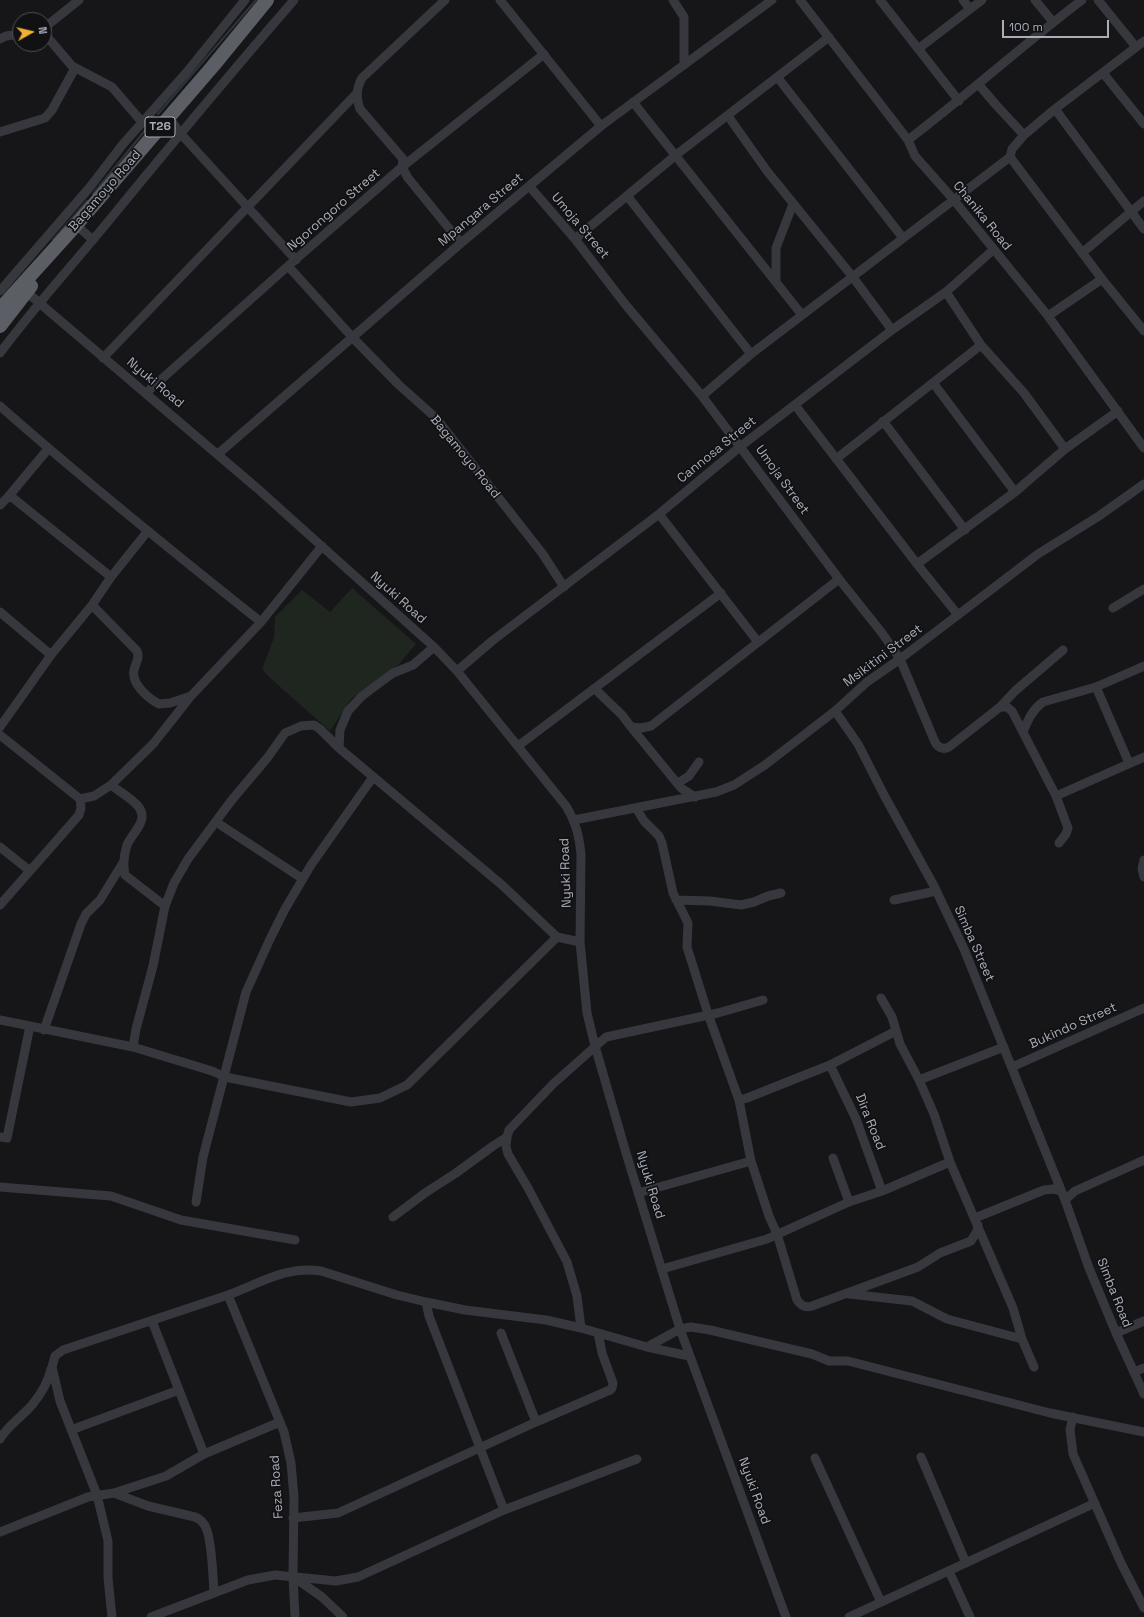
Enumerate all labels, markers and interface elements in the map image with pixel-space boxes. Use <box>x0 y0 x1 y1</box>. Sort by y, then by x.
north arrow <box>12 12 52 52</box>
scale bar <box>1004 12 1111 38</box>
text: 100 m <box>1009 19 1043 35</box>
text: N <box>35 26 50 35</box>
road number: T26 <box>145 117 175 137</box>
street label: Bagamoyo Road <box>66 147 144 235</box>
street label: Ngorongoro Street <box>284 165 384 255</box>
street label: Mpangara Street <box>435 170 527 250</box>
street label: Chanika Road <box>949 178 1015 254</box>
street label: Umoja Street <box>548 190 612 262</box>
street label: Nyuki Road <box>123 355 187 411</box>
street label: Bagamoyo Road <box>427 412 503 502</box>
street label: Cannosa Street <box>674 413 760 487</box>
street label: Umoja Street <box>752 442 812 518</box>
street label: Nyuki Road <box>367 569 429 627</box>
street label: Msikitini Street <box>840 621 926 691</box>
street label: Nyuki Road <box>557 838 575 908</box>
street label: Simba Street <box>950 904 998 984</box>
street label: Bukindo Street <box>1027 1000 1119 1052</box>
street label: Dira Road <box>852 1092 888 1152</box>
street label: Nyuki Road <box>632 1149 668 1221</box>
street label: Simba Road <box>1093 1256 1135 1330</box>
street label: Feza Road <box>267 1455 287 1519</box>
street label: Nyuki Road <box>735 1455 773 1527</box>

